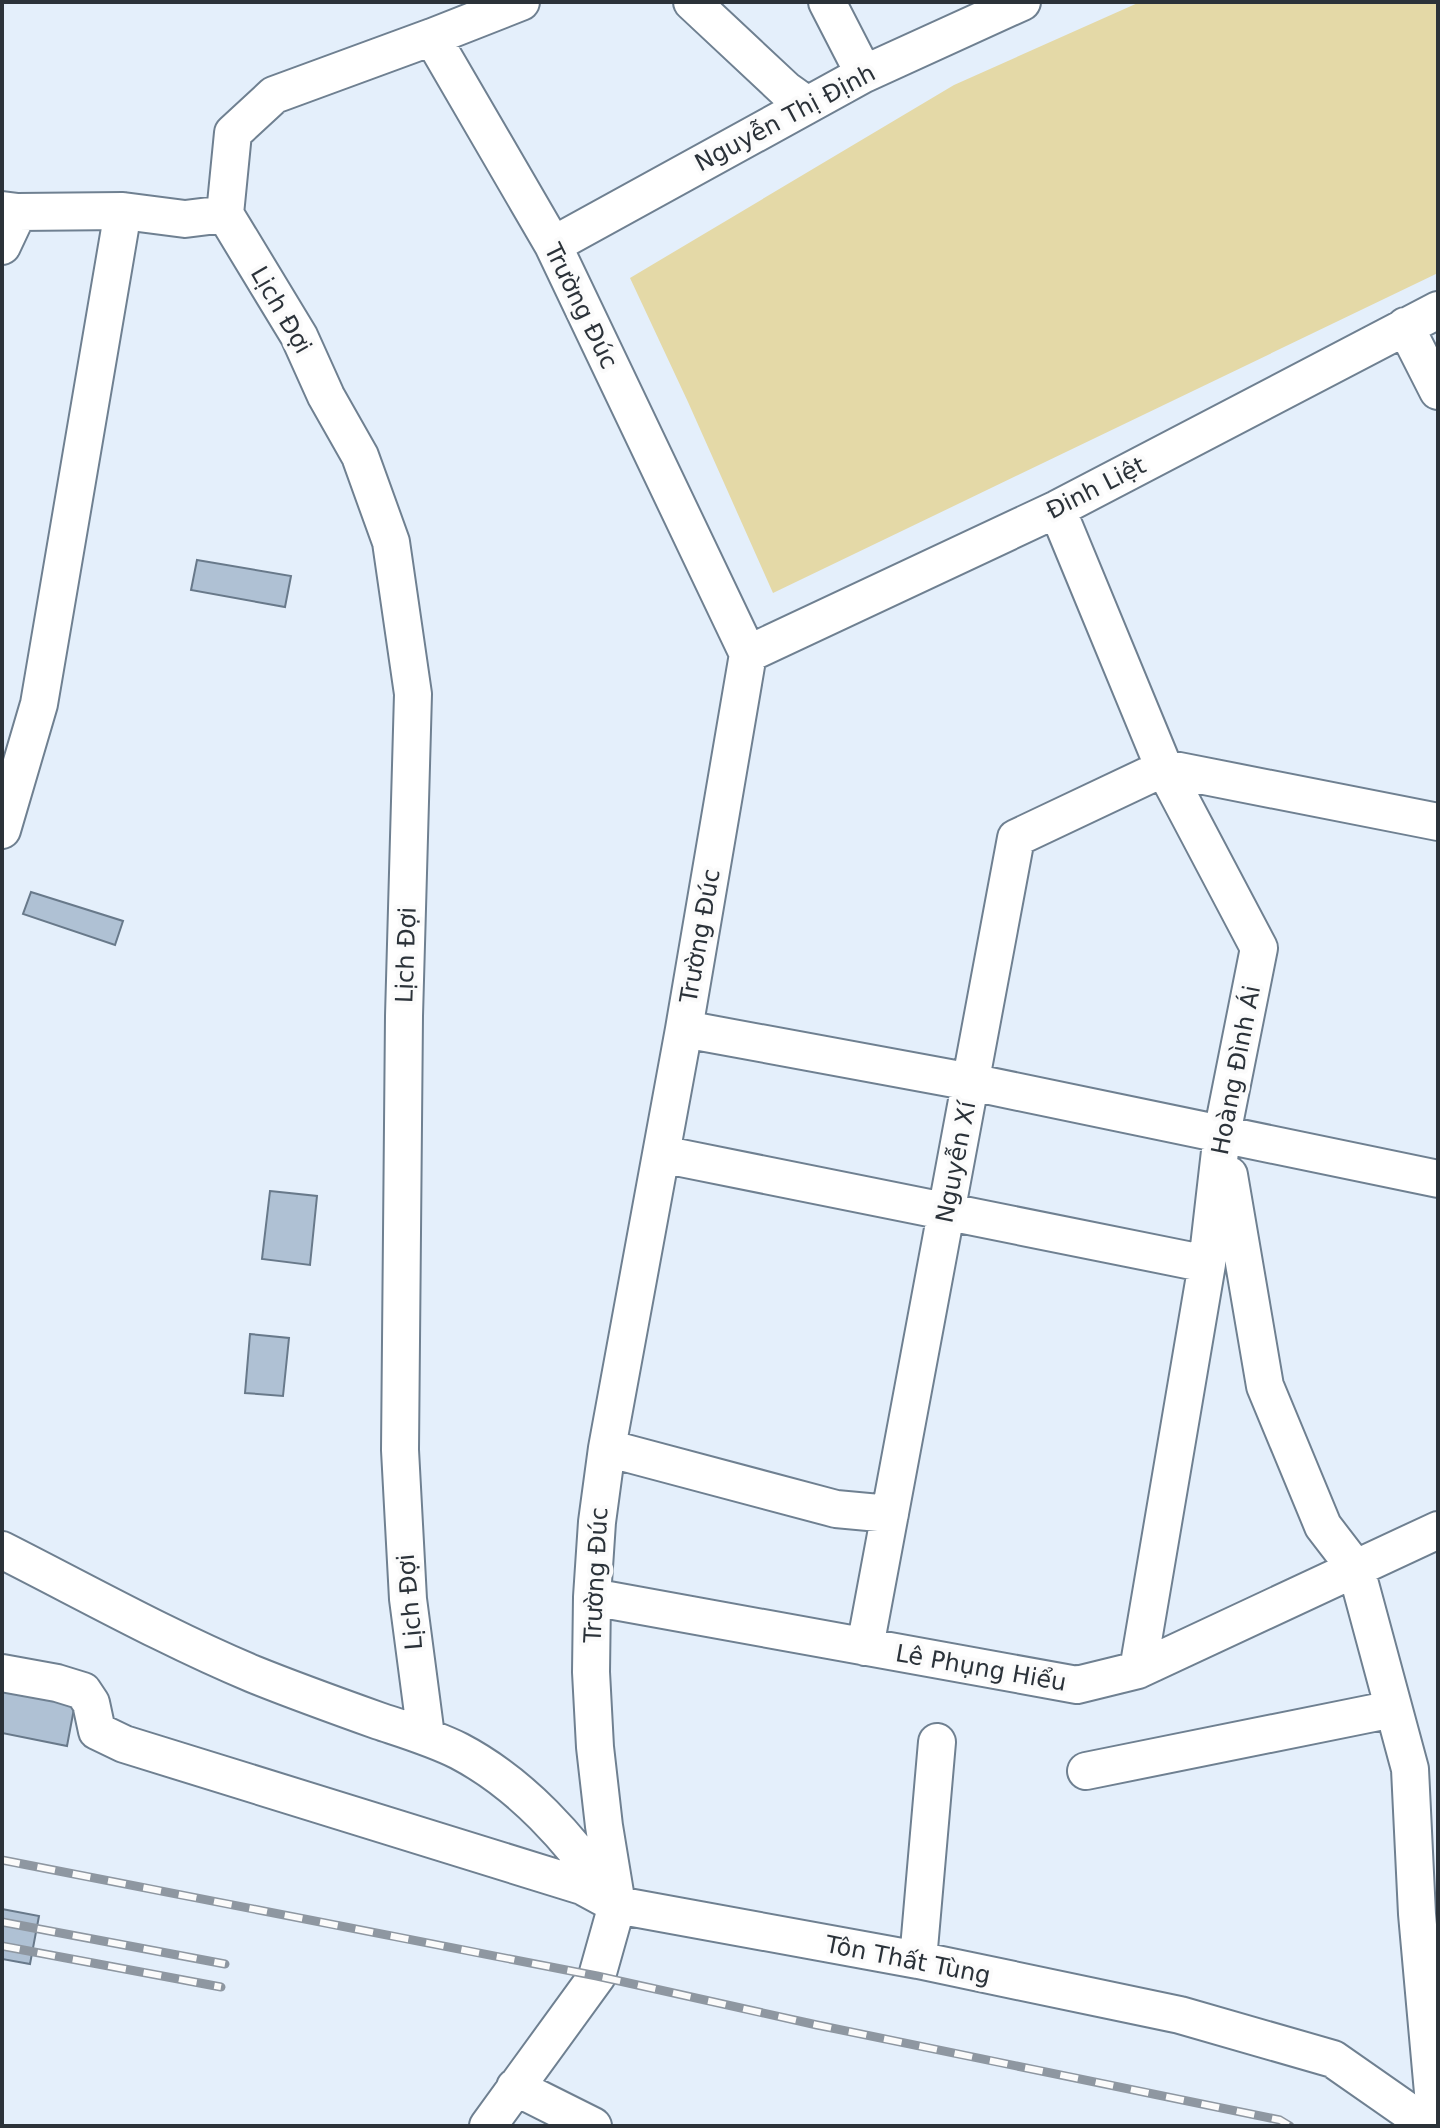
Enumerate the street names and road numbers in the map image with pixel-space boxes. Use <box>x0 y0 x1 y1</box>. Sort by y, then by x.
street label: Nguyễn Thị Định <box>690 58 880 177</box>
street label: Trường Đúc <box>538 238 623 373</box>
street label: Lịch Đợi <box>245 261 317 359</box>
street label: Đinh Liệt <box>1042 451 1150 525</box>
street label: Trường Đúc <box>674 867 726 1006</box>
street label: Lịch Đợi <box>390 907 422 1003</box>
street label: Hoàng Đình Ái <box>1205 983 1266 1157</box>
street label: Nguyễn Xí <box>930 1097 982 1225</box>
street label: Trường Đúc <box>578 1506 614 1645</box>
street label: Lịch Đợi <box>392 1553 428 1651</box>
street label: Lê Phụng Hiểu <box>893 1639 1069 1697</box>
street label: Tôn Thất Tùng <box>822 1930 993 1990</box>

